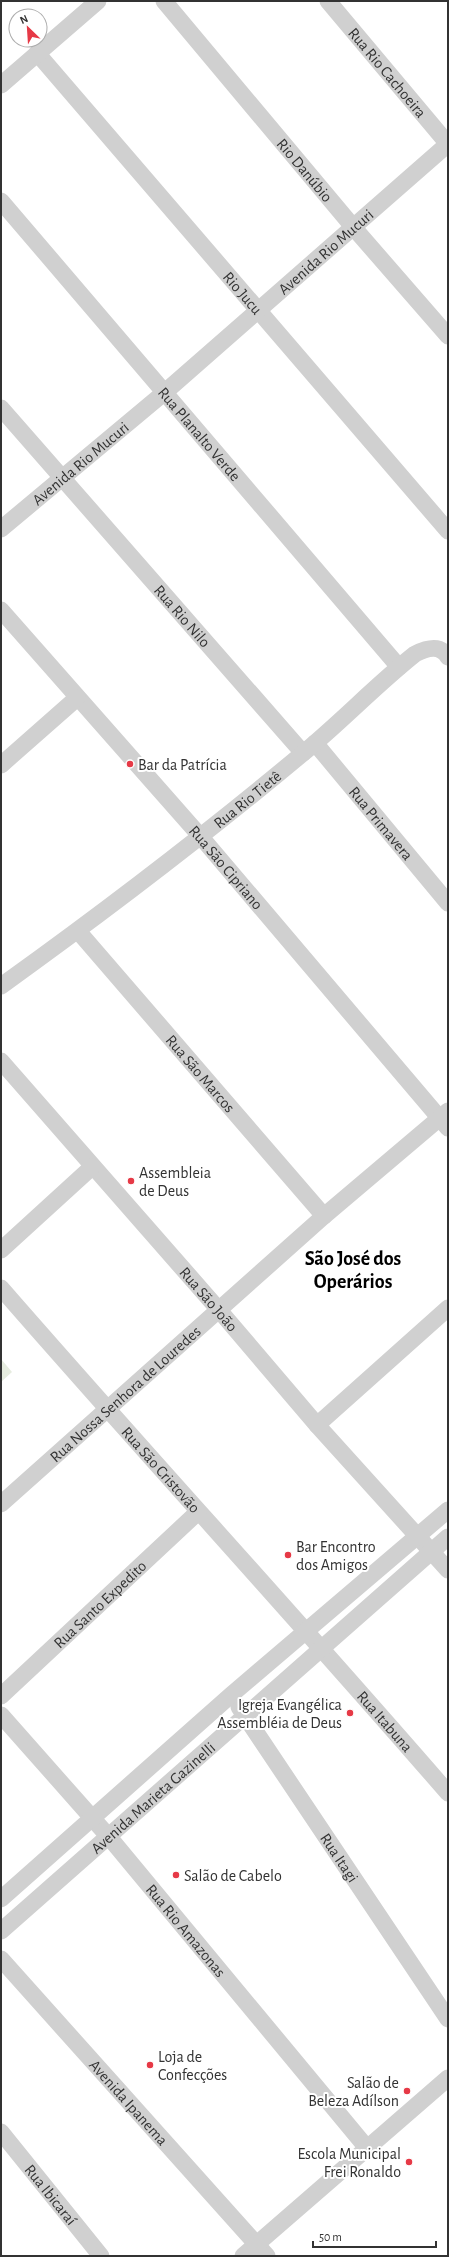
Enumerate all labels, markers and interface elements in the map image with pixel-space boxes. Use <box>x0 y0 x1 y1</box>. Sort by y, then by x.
north arrow <box>8 8 48 48</box>
text: N <box>18 13 30 26</box>
street label: Rua Rio Cachoeira <box>345 25 429 121</box>
street label: Rio Danúbio <box>274 136 335 205</box>
street label: Avenida Rio Mucuri <box>276 206 377 298</box>
street label: Rio Jucu <box>220 269 265 318</box>
street label: Rua Planalto Verde <box>155 384 243 484</box>
street label: Avenida Rio Mucuri <box>29 419 132 508</box>
street label: Rua Rio Nilo <box>151 582 213 651</box>
place label: Bar da Patrícia <box>138 757 227 773</box>
marker: Bar da Patrícia <box>125 759 135 769</box>
street label: Rua Rio Tietê <box>211 768 284 832</box>
street label: Rua Primavera <box>346 784 416 863</box>
street label: Rua São Cipriano <box>186 823 266 913</box>
street label: Rua São Marcos <box>162 1032 238 1116</box>
place label: Assembleia de Deus <box>139 1165 211 1199</box>
marker: Assembleia de Deus <box>126 1176 136 1186</box>
district label: São José dos Operários <box>305 1249 402 1292</box>
street label: Rua São João <box>176 1264 241 1335</box>
street label: Rua Nossa Senhora de Louredes <box>47 1323 204 1465</box>
street label: Rua São Cristovão <box>118 1424 203 1516</box>
place label: Bar Encontro dos Amigos <box>296 1539 376 1573</box>
marker: Bar Encontro dos Amigos <box>283 1550 293 1560</box>
street label: Rua Santo Expedito <box>51 1558 150 1651</box>
street label: Rua Itabuna <box>354 1688 415 1755</box>
place label: Igreja Evangélica Assembléia de Deus <box>217 1697 342 1731</box>
marker: Igreja Evangélica Assembléia de Deus <box>345 1708 355 1718</box>
street label: Avenida Marieta Gazinelli <box>88 1739 218 1857</box>
street label: Rua Itagi <box>317 1831 361 1885</box>
place label: Salão de Cabelo <box>184 1868 282 1884</box>
marker: Salão de Cabelo <box>171 1870 181 1880</box>
street label: Rua Rio Amazonas <box>143 1881 228 1980</box>
place label: Loja de Confecções <box>158 2049 227 2083</box>
street label: Avenida Ipanema <box>86 2057 171 2149</box>
marker: Loja de Confecções <box>145 2060 155 2070</box>
place label: Salão de Beleza Adílson <box>308 2075 399 2109</box>
marker: Salão de Beleza Adílson <box>402 2086 412 2096</box>
place label: Escola Municipal Frei Ronaldo <box>297 2146 401 2180</box>
marker: Escola Municipal Frei Ronaldo <box>404 2157 414 2167</box>
street label: Rua Ibicaraí <box>21 2162 80 2228</box>
scale bar <box>313 2223 436 2249</box>
text: 50 m <box>319 2231 342 2243</box>

